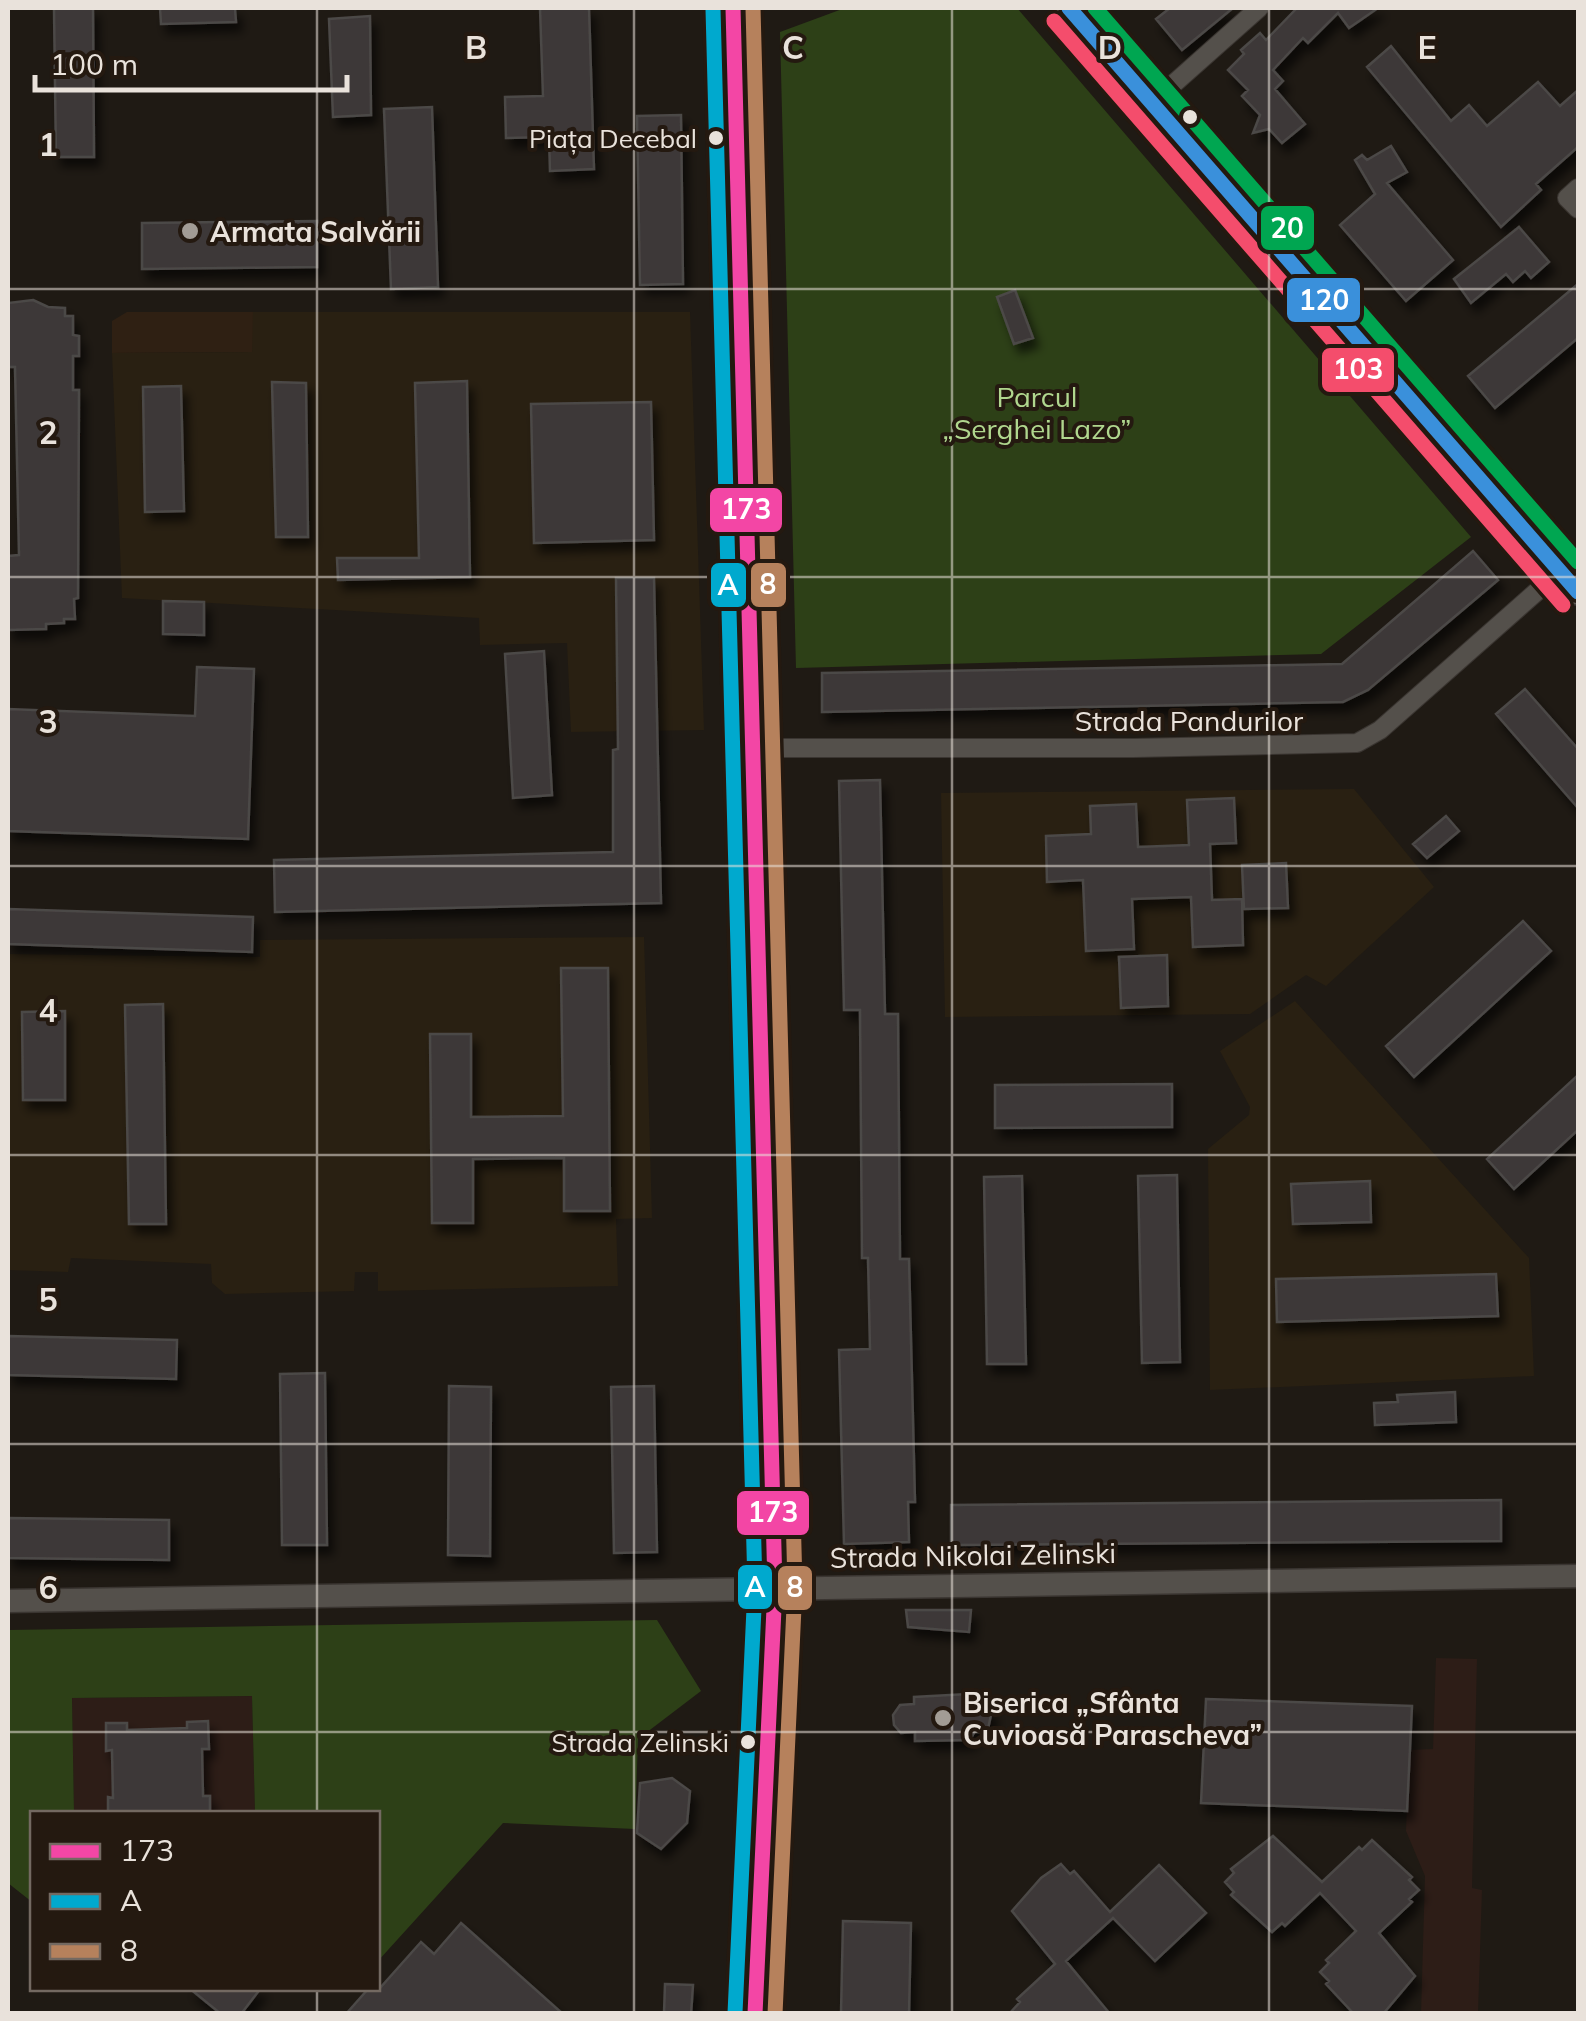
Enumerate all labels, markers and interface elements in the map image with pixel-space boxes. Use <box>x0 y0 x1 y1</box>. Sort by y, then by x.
text: B <box>465 27 487 67</box>
text: C <box>782 27 804 67</box>
text: D <box>1098 27 1122 67</box>
text: E <box>1417 27 1437 67</box>
scale bar <box>35 30 348 92</box>
text: 100 m <box>50 45 138 83</box>
unlabelled marker <box>1180 107 1200 127</box>
place label: Piața Decebal <box>529 122 697 155</box>
text: 1 <box>38 124 58 164</box>
marker: Piața Decebal <box>706 128 726 148</box>
line badge: 20 <box>1259 204 1316 252</box>
text: 20 <box>1270 210 1304 245</box>
place label: Armata Salvării <box>210 214 421 249</box>
marker: Armata Salvării <box>179 220 201 242</box>
line badge: 120 <box>1285 276 1362 324</box>
text: 120 <box>1299 282 1349 317</box>
line badge: 103 <box>1320 346 1396 394</box>
text: 103 <box>1333 351 1383 386</box>
park label: Parcul „Serghei Lazo” <box>943 379 1131 446</box>
text: 2 <box>38 412 58 452</box>
line badge: 173 <box>708 486 784 534</box>
text: 173 <box>721 491 771 526</box>
line badge: A <box>709 561 748 609</box>
line badge: 8 <box>749 561 788 609</box>
text: 8 <box>760 566 776 601</box>
text: A <box>717 567 739 602</box>
text: 3 <box>38 701 58 741</box>
street label: Strada Pandurilor <box>1075 703 1304 738</box>
text: 4 <box>38 990 58 1030</box>
text: 5 <box>38 1279 58 1319</box>
line badge: 173 <box>735 1489 811 1537</box>
text: 173 <box>748 1494 798 1529</box>
street label: Strada Nikolai Zelinski <box>830 1535 1116 1575</box>
line badge: A <box>736 1563 774 1611</box>
line badge: 8 <box>776 1564 814 1612</box>
text: 6 <box>38 1567 58 1607</box>
text: A <box>744 1569 766 1604</box>
text: 8 <box>787 1569 803 1604</box>
place label: Biserica „Sfânta Cuvioasă Parascheva” <box>963 1685 1262 1752</box>
marker: Biserica „Sfânta Cuvioasă Parascheva” <box>932 1707 954 1729</box>
place label: Strada Zelinski <box>552 1726 729 1759</box>
marker: Strada Zelinski <box>738 1732 758 1752</box>
legend <box>30 1811 380 1991</box>
text: 173 <box>120 1831 174 1869</box>
text: A <box>120 1881 142 1919</box>
text: 8 <box>120 1931 138 1969</box>

